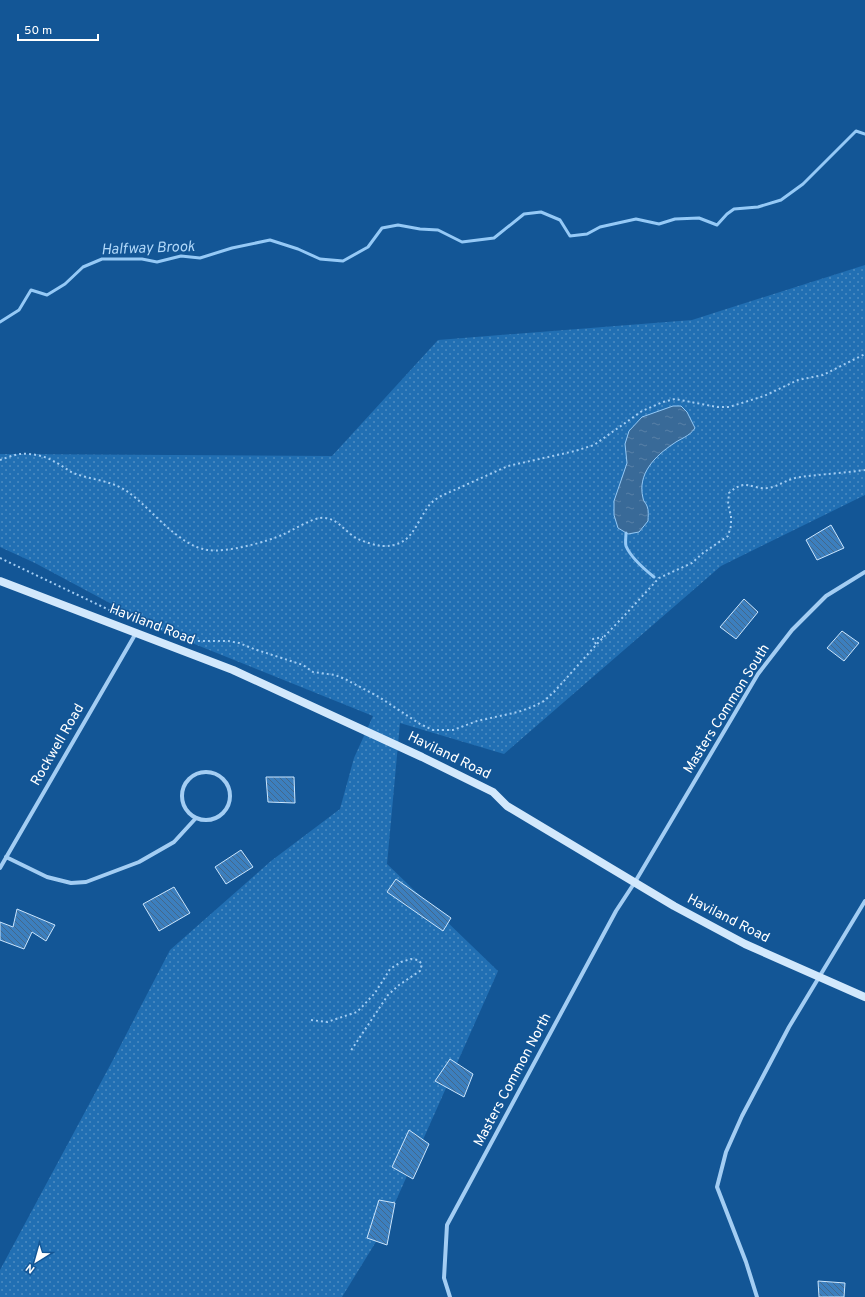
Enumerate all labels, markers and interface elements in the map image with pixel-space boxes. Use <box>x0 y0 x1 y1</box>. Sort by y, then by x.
scale bar <box>18 16 98 42</box>
text: 50 m <box>24 23 52 39</box>
water label: Halfway Brook <box>101 238 196 260</box>
street label: Haviland Road <box>107 601 197 649</box>
street label: Masters Common South <box>680 641 774 777</box>
street label: Rockwell Road <box>28 701 88 789</box>
street label: Haviland Road <box>405 729 493 783</box>
street label: Haviland Road <box>684 891 772 947</box>
street label: Masters Common North <box>471 1010 555 1150</box>
north arrow <box>16 1241 56 1281</box>
text: N <box>23 1260 38 1276</box>

